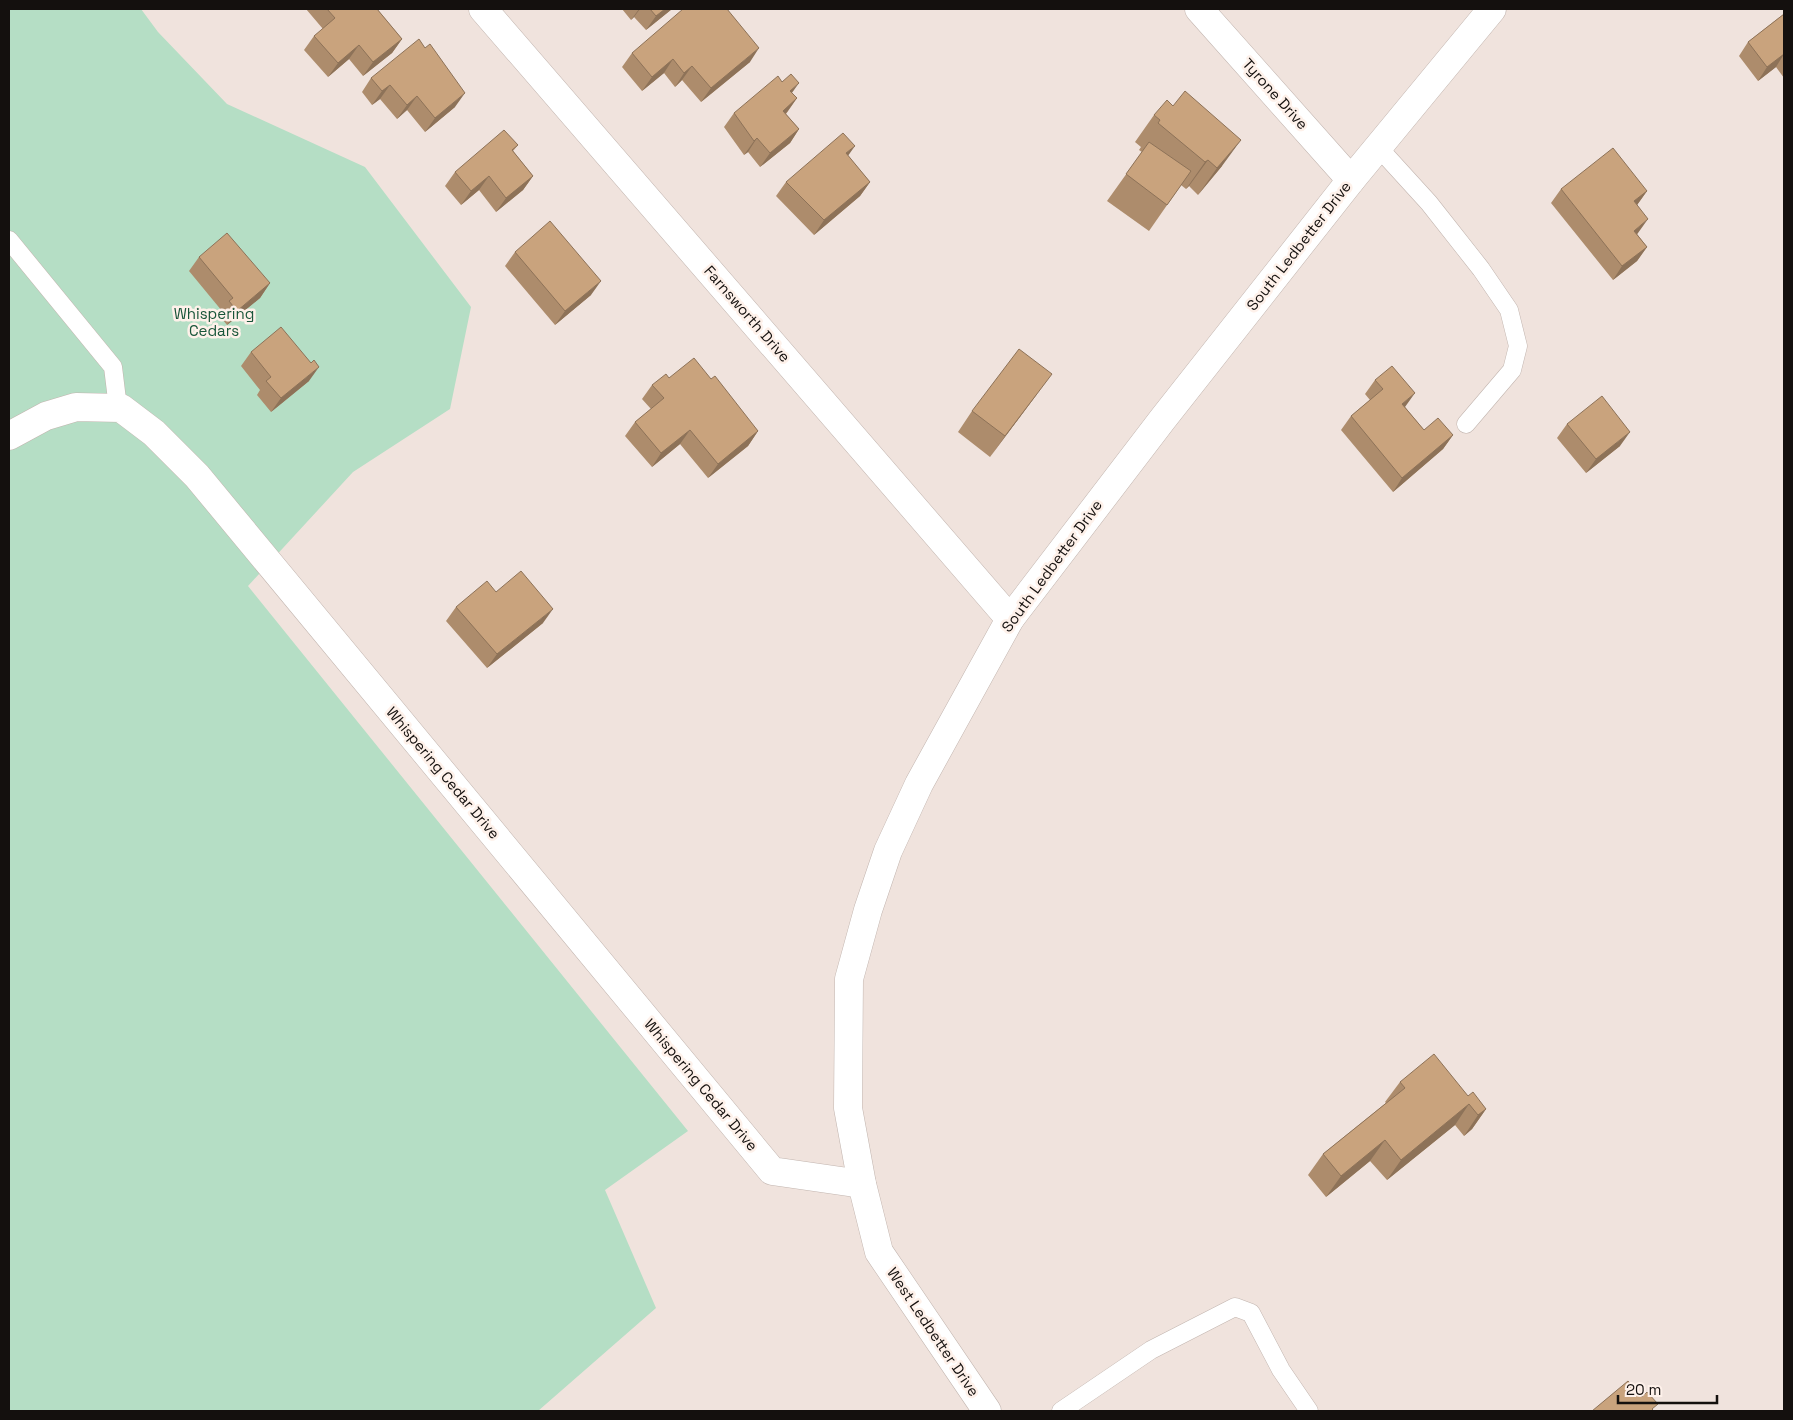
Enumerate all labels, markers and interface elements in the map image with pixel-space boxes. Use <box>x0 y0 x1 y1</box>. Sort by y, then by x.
street label: Tyrone Drive <box>1238 54 1312 133</box>
street label: South Ledbetter Drive <box>1242 177 1355 314</box>
street label: Farnsworth Drive <box>700 261 795 366</box>
park label: Whispering Cedars <box>174 304 254 340</box>
street label: South Ledbetter Drive <box>997 496 1106 636</box>
street label: Whispering Cedar Drive <box>383 703 504 843</box>
street label: Whispering Cedar Drive <box>641 1015 762 1155</box>
street label: West Ledbetter Drive <box>883 1264 984 1400</box>
scale bar <box>1618 1372 1717 1404</box>
text: 20 m <box>1626 1380 1661 1399</box>

